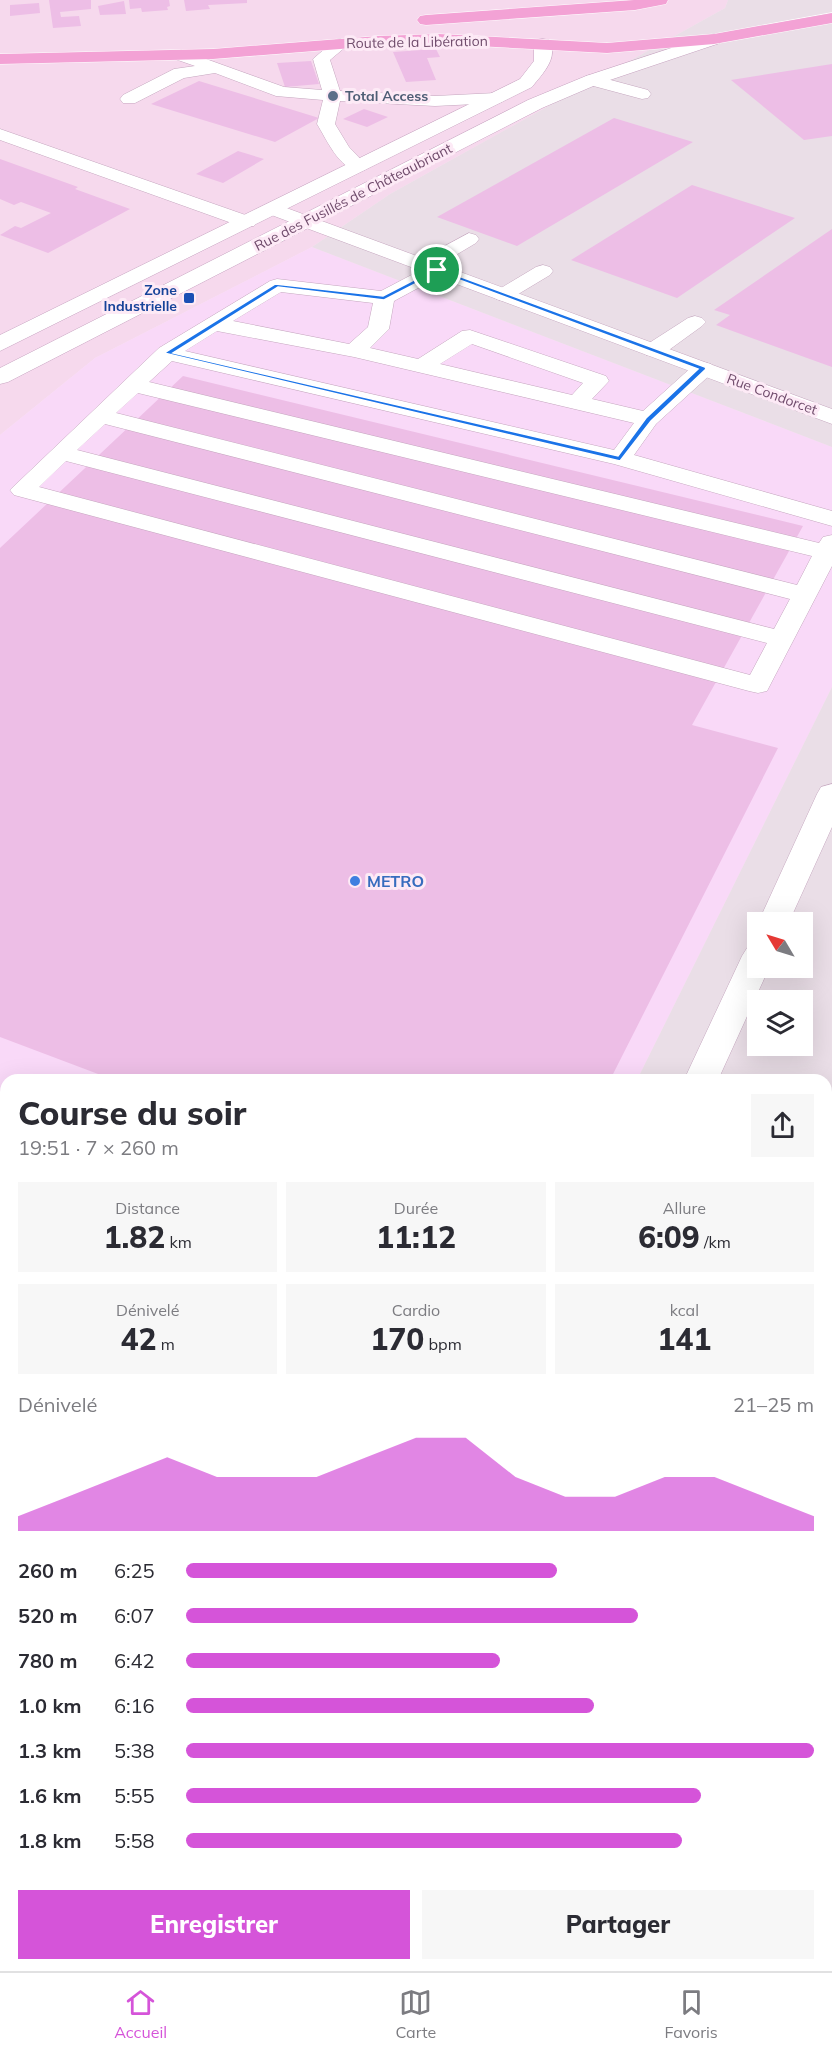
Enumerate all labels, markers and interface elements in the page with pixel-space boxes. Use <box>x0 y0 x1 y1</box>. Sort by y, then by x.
street label: Route de la Libération <box>346 32 488 52</box>
place label: Total Access <box>345 87 428 105</box>
marker: Total Access <box>326 89 340 103</box>
street label: Rue des Fusillés de Châteaubriant <box>251 139 455 255</box>
pin <box>411 244 462 295</box>
icon: arrive <box>420 253 453 286</box>
place label: Zone Industrielle <box>104 281 177 315</box>
marker: Zone Industrielle <box>182 291 196 305</box>
street label: Rue Condorcet <box>724 369 820 419</box>
place label: METRO <box>367 871 424 891</box>
marker: METRO <box>348 874 362 888</box>
north arrow <box>747 912 813 978</box>
map controls <box>747 912 813 1056</box>
button: layers <box>747 990 813 1056</box>
text: Course du soir <box>18 1092 246 1133</box>
button: share <box>751 1094 814 1157</box>
text: 19:51 · 7 × 260 m <box>18 1135 179 1160</box>
text: Distance <box>115 1198 180 1218</box>
text: Durée <box>394 1198 438 1218</box>
text: Allure <box>663 1198 706 1218</box>
text: 1.82 <box>104 1218 165 1256</box>
text: 11:12 <box>376 1218 456 1256</box>
text: 6:09 <box>638 1218 700 1256</box>
text: km <box>165 1232 192 1252</box>
text: /km <box>700 1232 731 1252</box>
text: Dénivelé <box>116 1300 179 1320</box>
text: Cardio <box>392 1300 440 1320</box>
text: kcal <box>670 1300 699 1320</box>
text: 42 <box>121 1320 157 1358</box>
text: 170 <box>370 1320 424 1358</box>
text: 141 <box>657 1320 711 1358</box>
text: m <box>157 1334 175 1354</box>
text: bpm <box>424 1334 462 1354</box>
text: Dénivelé <box>18 1392 97 1417</box>
text: 21–25 m <box>733 1392 814 1417</box>
text: 260 m <box>18 1558 77 1583</box>
text: 6:25 <box>114 1558 155 1583</box>
text: 520 m <box>18 1603 77 1628</box>
text: 6:07 <box>114 1603 155 1628</box>
text: 780 m <box>18 1648 77 1673</box>
text: 6:42 <box>114 1648 155 1673</box>
text: 1.0 km <box>18 1693 81 1718</box>
text: 6:16 <box>114 1693 155 1718</box>
text: 1.3 km <box>18 1738 81 1763</box>
text: 5:38 <box>114 1738 155 1763</box>
text: 1.6 km <box>18 1783 81 1808</box>
text: 5:55 <box>114 1783 155 1808</box>
text: 1.8 km <box>18 1828 81 1853</box>
text: 5:58 <box>114 1828 155 1853</box>
button: Enregistrer <box>18 1890 410 1959</box>
button: Partager <box>422 1890 814 1959</box>
tab: Accueil <box>114 1986 167 2042</box>
tab: Carte <box>395 1986 436 2042</box>
tab: Favoris <box>665 1986 718 2042</box>

